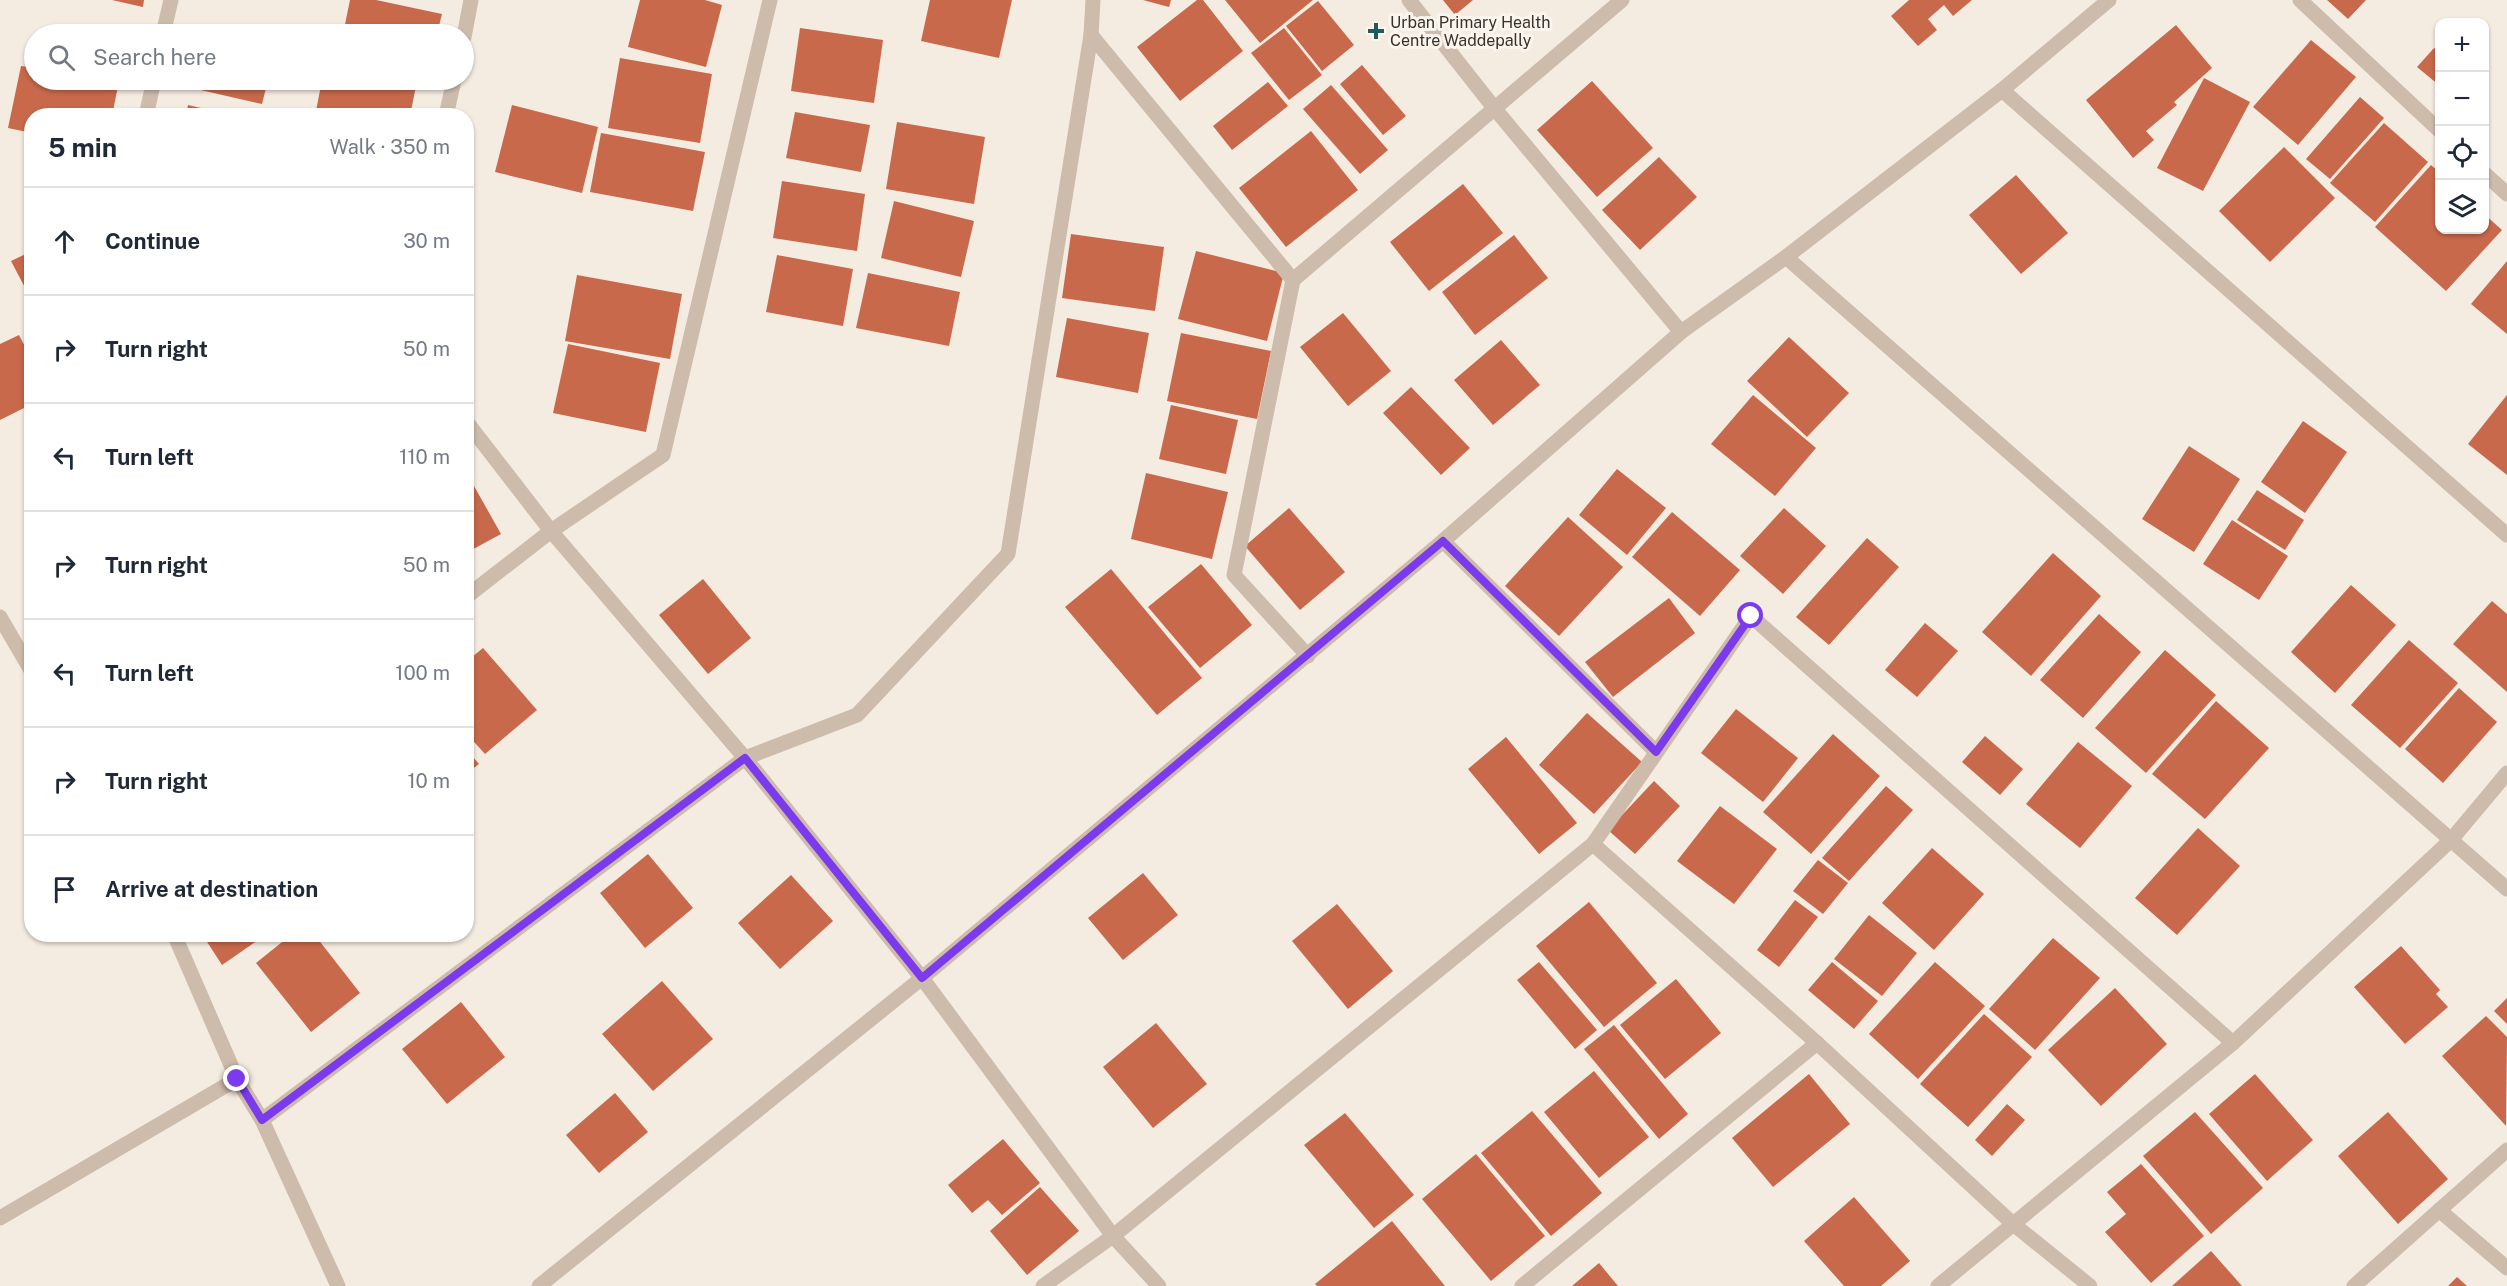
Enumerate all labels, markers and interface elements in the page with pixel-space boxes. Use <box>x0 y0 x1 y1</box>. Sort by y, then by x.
place label: Urban Primary Health Centre Waddepally <box>1390 13 1551 50</box>
map controls <box>2435 18 2489 234</box>
button: + <box>2435 18 2489 72</box>
marker: Urban Primary Health Centre Waddepally <box>1367 22 1385 40</box>
search box <box>24 24 474 90</box>
icon: search <box>45 41 78 74</box>
text: Search here <box>93 44 217 70</box>
button: − <box>2435 72 2489 126</box>
button: locate <box>2435 126 2489 180</box>
text: 5 min <box>48 132 117 163</box>
text: Walk · 350 m <box>330 135 450 159</box>
button: layers <box>2435 180 2489 234</box>
icon: ahead <box>48 225 81 258</box>
text: Continue <box>105 228 200 254</box>
text: 30 m <box>403 229 450 253</box>
icon: right <box>48 333 81 366</box>
text: Turn right <box>105 336 208 362</box>
text: 50 m <box>403 337 450 361</box>
icon: left <box>48 441 81 474</box>
text: Turn left <box>105 444 194 470</box>
text: 110 m <box>399 445 450 469</box>
icon: right <box>48 549 81 582</box>
text: Turn right <box>105 552 208 578</box>
text: 50 m <box>403 553 450 577</box>
route start <box>1737 602 1763 628</box>
icon: left <box>48 657 81 690</box>
text: Turn left <box>105 660 194 686</box>
text: 100 m <box>395 661 450 685</box>
icon: right <box>48 765 81 798</box>
text: Turn right <box>105 768 208 794</box>
text: 10 m <box>407 769 450 793</box>
icon: arrive <box>48 873 81 906</box>
text: Arrive at destination <box>105 876 318 902</box>
route end <box>223 1065 249 1091</box>

